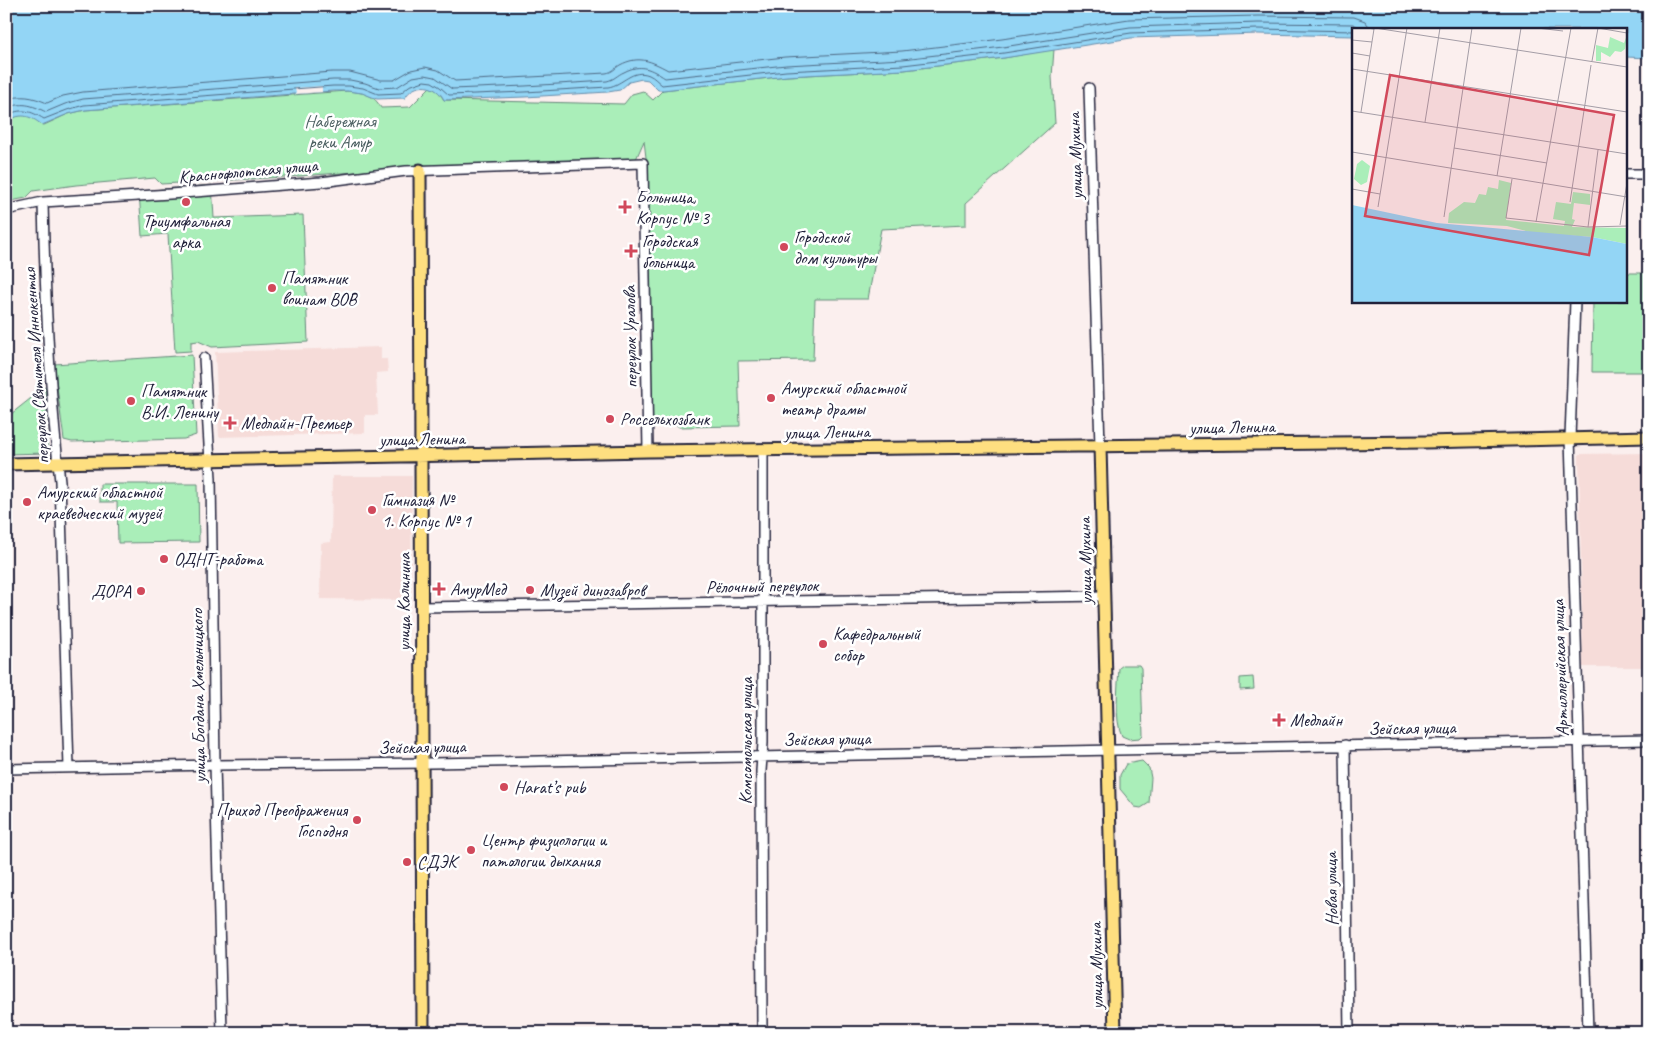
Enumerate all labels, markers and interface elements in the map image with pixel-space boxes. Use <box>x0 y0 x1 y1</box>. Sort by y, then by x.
inset map <box>1352 28 1628 302</box>
park label: Набережная реки Амур <box>304 110 377 153</box>
street label: улица Мухина <box>1062 111 1088 201</box>
street label: Краснофлотская улица <box>178 154 320 188</box>
place label: Больница, Корпус № 3 <box>636 186 711 229</box>
marker: Триумфальная арка <box>180 196 192 208</box>
marker: Больница, Корпус № 3 <box>618 200 632 214</box>
place label: Триумфальная арка <box>143 210 231 253</box>
place label: Городской дом культуры <box>794 226 878 269</box>
place label: Городская больница <box>642 230 699 273</box>
marker: Городской дом культуры <box>778 241 790 253</box>
marker: Городская больница <box>624 244 638 258</box>
street label: переулок Святителя Иннокентия <box>18 266 54 465</box>
place label: Памятник воинам ВОВ <box>282 267 359 310</box>
marker: Памятник воинам ВОВ <box>266 282 278 294</box>
street label: переулок Уралова <box>618 284 642 388</box>
place label: Амурский областной театр драмы <box>781 377 908 420</box>
place label: Памятник В.И. Ленину <box>141 380 220 423</box>
marker: Амурский областной театр драмы <box>765 392 777 404</box>
marker: Памятник В.И. Ленину <box>125 395 137 407</box>
place label: Россельхозбанк <box>620 408 711 430</box>
place label: Медлайн-Премьер <box>241 412 353 434</box>
marker: Россельхозбанк <box>604 413 616 425</box>
street label: улица Ленина <box>1188 415 1277 439</box>
marker: Медлайн-Премьер <box>223 416 237 430</box>
street label: улица Ленина <box>783 420 872 444</box>
street label: улица Ленина <box>378 427 467 451</box>
place label: Амурский областной краеведческий музей <box>37 481 164 525</box>
place label: Гимназия № 1. Корпус № 1 <box>382 489 472 532</box>
marker: Амурский областной краеведческий музей <box>21 496 33 508</box>
marker: Гимназия № 1. Корпус № 1 <box>366 504 378 516</box>
street label: улица Мухина <box>1073 516 1097 606</box>
place label: ОДНТ-работа <box>174 548 264 570</box>
street label: улица Калинина <box>393 552 415 652</box>
marker: ОДНТ-работа <box>158 553 170 565</box>
street label: Рёлочный переулок <box>706 574 821 598</box>
place label: АмурМед <box>450 578 508 600</box>
place label: Музей динозавров <box>540 579 648 602</box>
place label: ДОРА <box>92 580 132 602</box>
marker: АмурМед <box>432 582 446 596</box>
marker: Музей динозавров <box>524 584 536 596</box>
marker: ДОРА <box>135 585 147 597</box>
street label: Артиллерийская улица <box>1547 597 1573 737</box>
street label: улица Богдана Хмельницкого <box>185 607 211 784</box>
place label: Кафедральный собор <box>833 623 922 666</box>
marker: Кафедральный собор <box>817 638 829 650</box>
street label: Комсомольская улица <box>735 676 757 804</box>
place label: Медлайн <box>1290 709 1344 731</box>
marker: Медлайн <box>1272 713 1286 727</box>
street label: Зейская улица <box>1368 716 1458 740</box>
street label: Зейская улица <box>783 727 873 751</box>
street label: Зейская улица <box>378 735 468 759</box>
place label: Harat’s pub <box>514 776 587 798</box>
marker: Harat’s pub <box>498 781 510 793</box>
place label: Приход Преображения Господня <box>216 799 349 842</box>
marker: Приход Преображения Господня <box>351 814 363 826</box>
place label: Центр физиологии и патологии дыхания <box>481 829 607 872</box>
marker: Центр физиологии и патологии дыхания <box>465 844 477 856</box>
street label: Новая улица <box>1319 850 1343 926</box>
place label: СДЭК <box>417 851 460 873</box>
marker: СДЭК <box>401 856 413 868</box>
street label: улица Мухина <box>1084 921 1108 1011</box>

